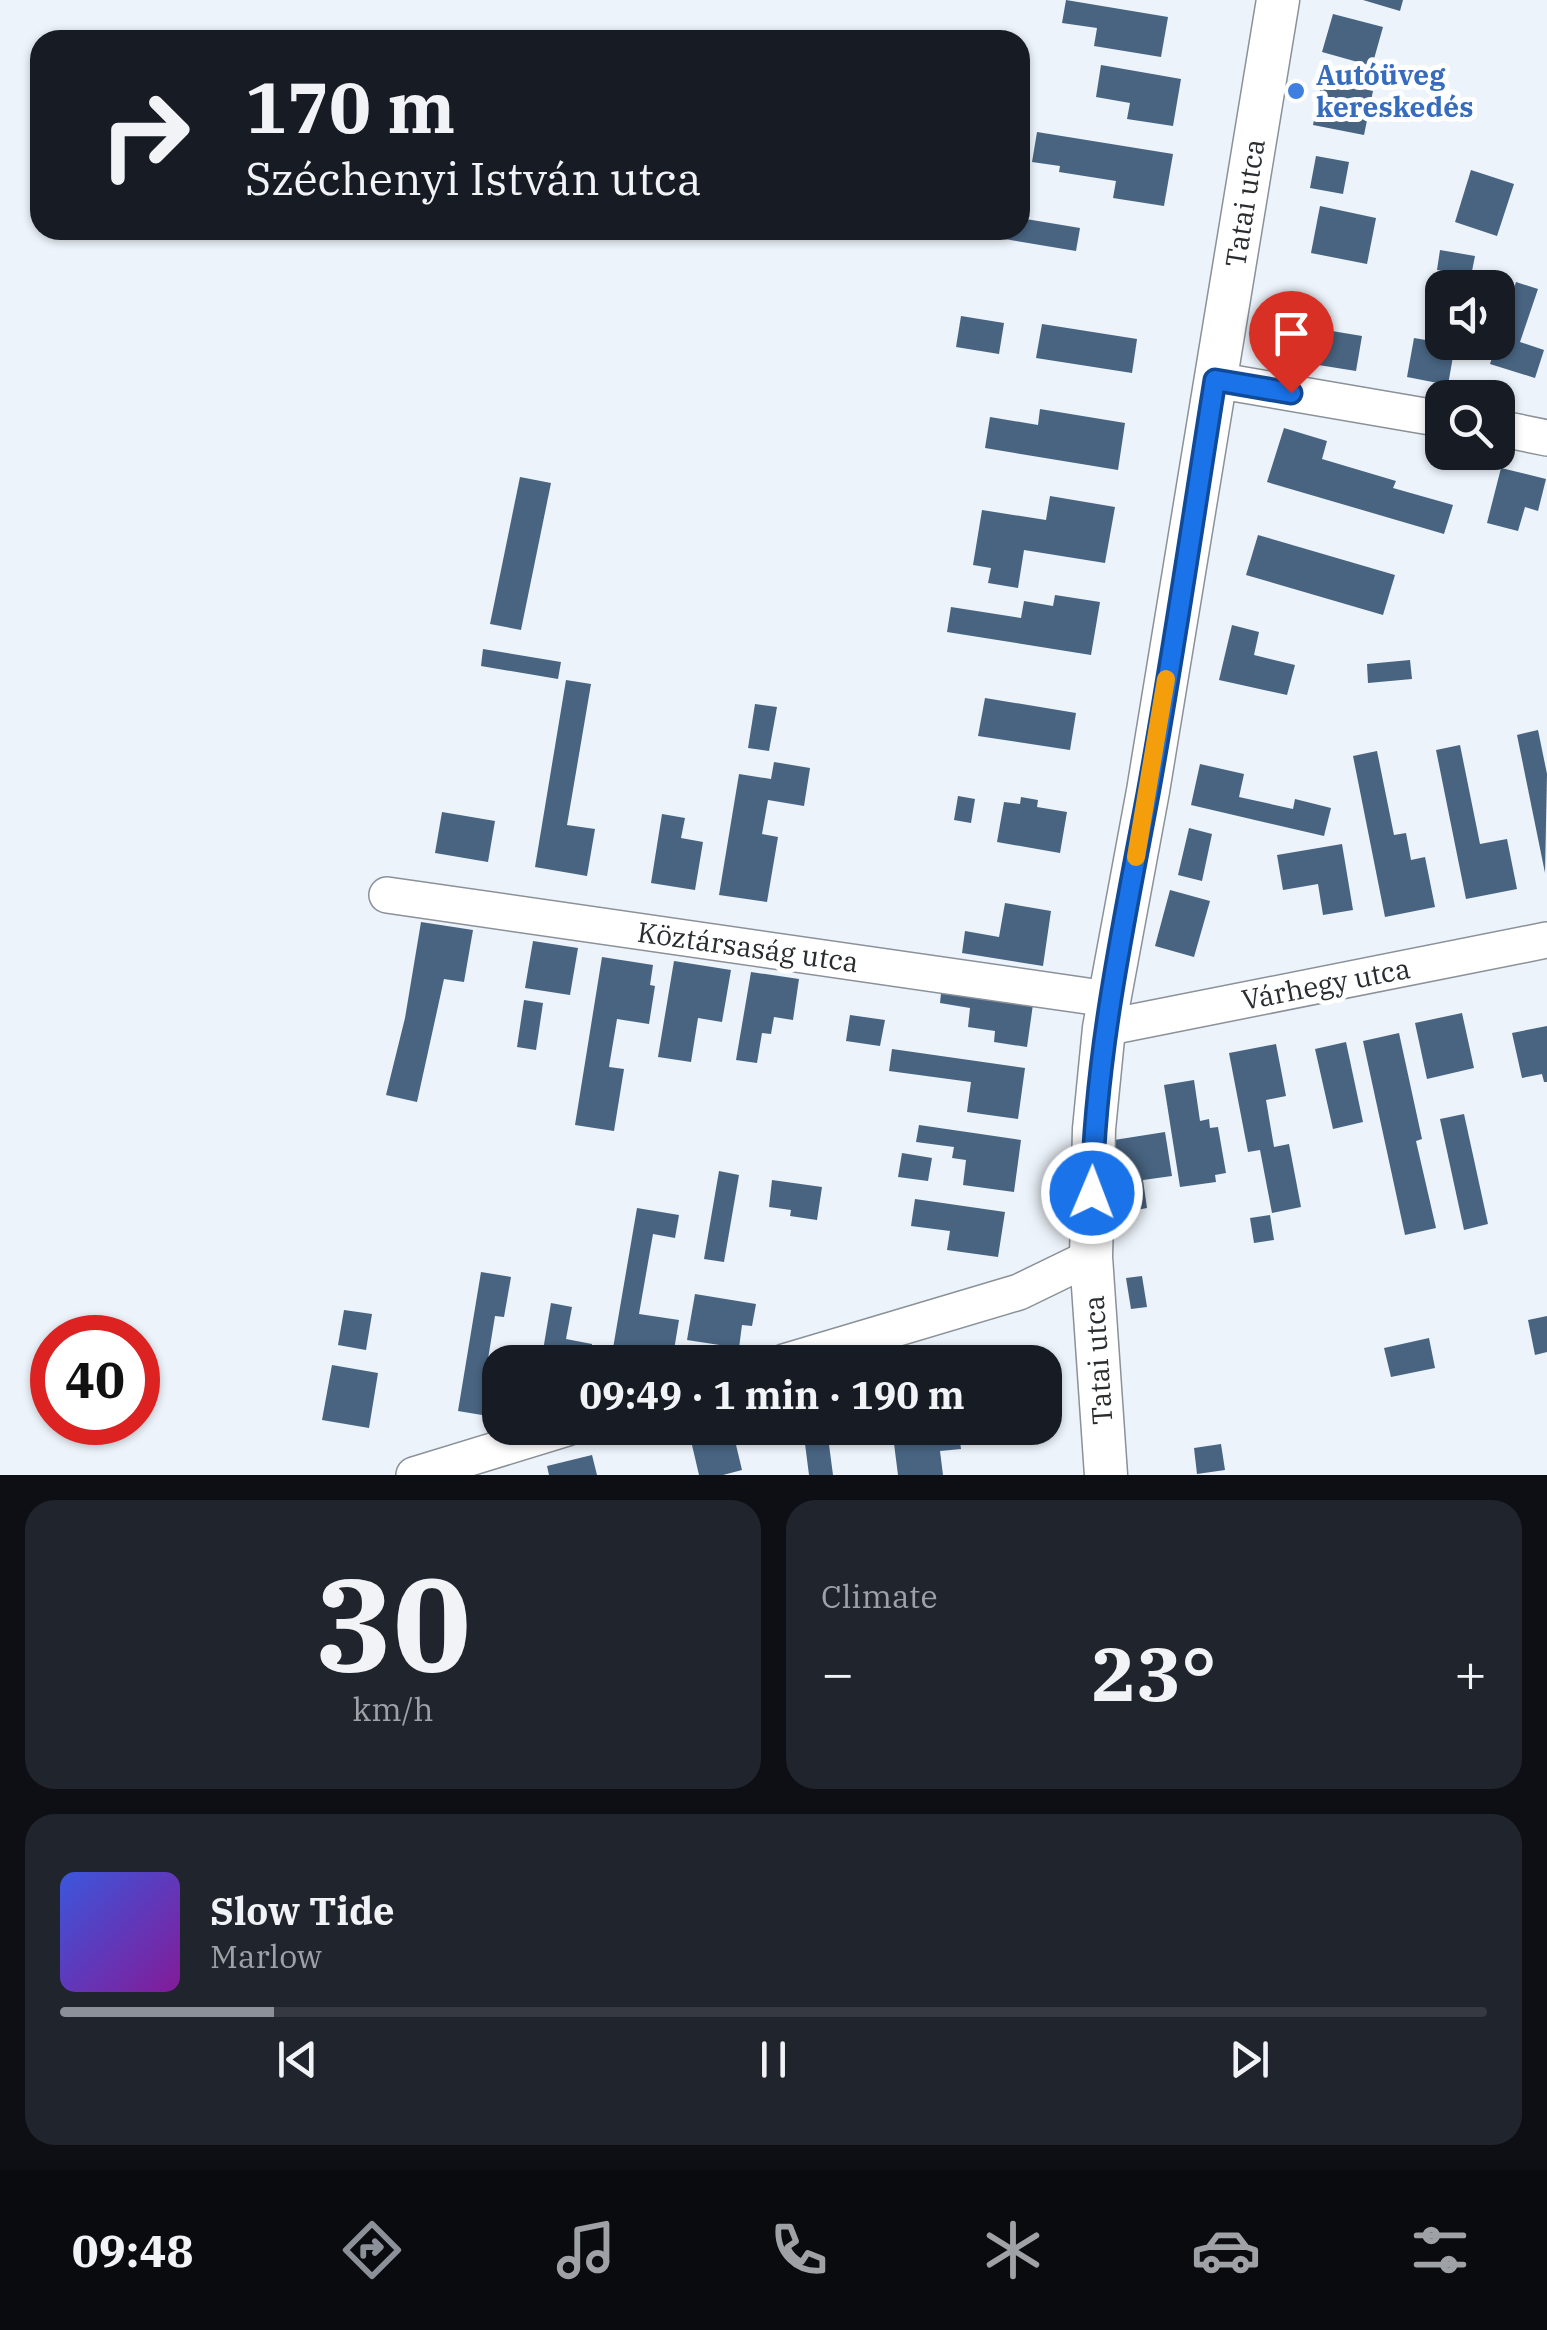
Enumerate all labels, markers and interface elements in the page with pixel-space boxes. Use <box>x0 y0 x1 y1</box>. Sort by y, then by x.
place label: Autóüveg kereskedés <box>1316 56 1473 125</box>
text: 170 m <box>245 61 455 152</box>
icon: right <box>80 70 210 200</box>
marker: Autóüveg kereskedés <box>1285 80 1307 102</box>
street label: Tatai utca <box>1216 136 1273 270</box>
text: Széchenyi István utca <box>245 149 701 207</box>
map controls <box>1425 270 1515 470</box>
button: sound <box>1425 270 1515 360</box>
pin <box>1249 291 1334 394</box>
icon: arrive <box>1264 306 1319 361</box>
button: search <box>1425 380 1515 470</box>
street label: Köztársaság utca <box>635 913 861 980</box>
street label: Várhegy utca <box>1239 949 1413 1018</box>
position arrow <box>1040 1141 1144 1245</box>
street label: Tatai utca <box>1075 1294 1120 1426</box>
speed limit sign: 40 <box>30 1315 160 1445</box>
text: 09:49 · 1 min · 190 m <box>579 1370 965 1419</box>
text: 30 <box>315 1538 471 1707</box>
text: Climate <box>821 1575 938 1617</box>
text: 23° <box>1091 1624 1217 1722</box>
text: − <box>821 1637 854 1708</box>
text: + <box>1454 1637 1487 1708</box>
text: km/h <box>353 1688 433 1730</box>
text: Slow Tide <box>210 1886 395 1935</box>
text: Marlow <box>210 1935 322 1977</box>
icon: previous <box>270 2032 325 2087</box>
icon: pause <box>746 2032 801 2087</box>
icon: next <box>1222 2032 1277 2087</box>
icon: directions <box>337 2215 407 2285</box>
icon: music <box>551 2215 621 2285</box>
icon: phone <box>764 2215 834 2285</box>
icon: climate <box>978 2215 1048 2285</box>
icon: car <box>1191 2215 1261 2285</box>
icon: filters <box>1405 2215 1475 2285</box>
text: 09:48 <box>72 2221 193 2279</box>

